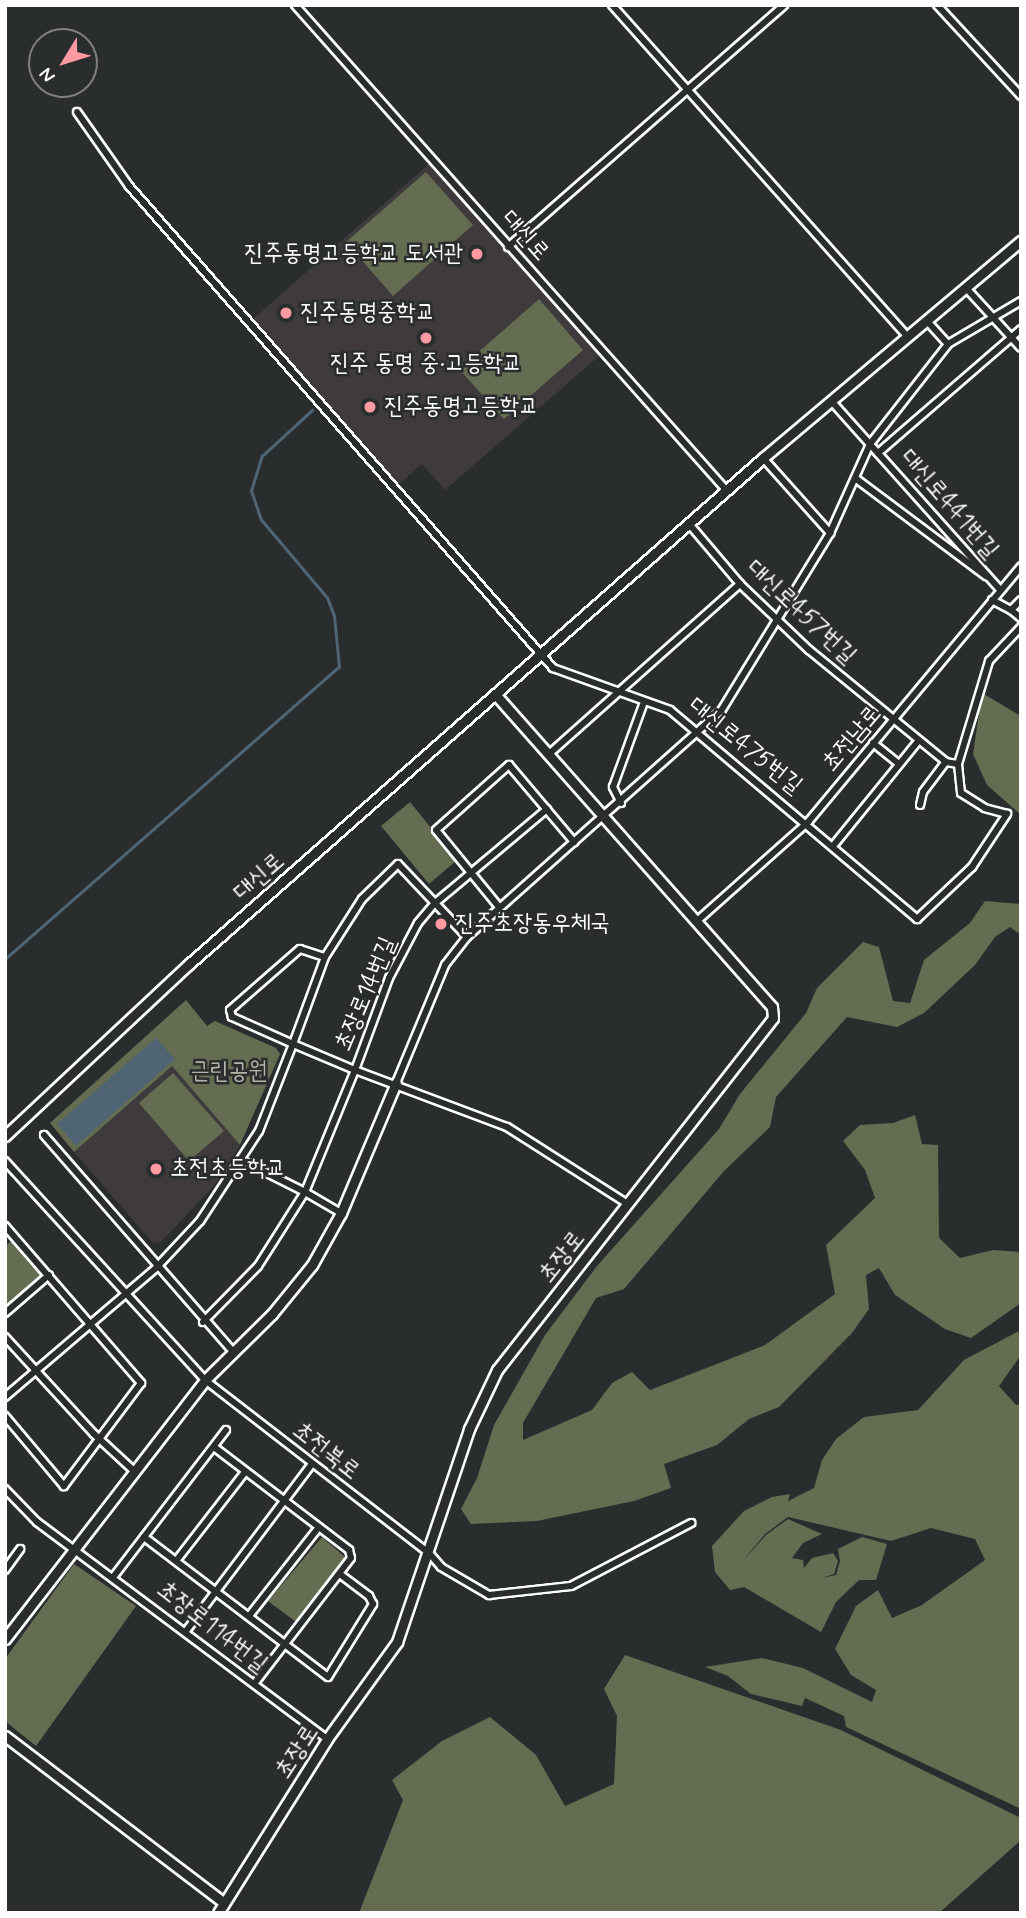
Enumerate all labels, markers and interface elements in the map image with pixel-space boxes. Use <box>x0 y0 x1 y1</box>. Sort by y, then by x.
north arrow <box>28 28 98 98</box>
text: N <box>34 62 61 88</box>
street label: 대신로 <box>495 205 555 267</box>
place label: 진주동명고등학교 도서관 <box>244 240 463 268</box>
marker: 진주동명고등학교 도서관 <box>469 246 485 262</box>
place label: 진주동명중학교 <box>300 299 435 327</box>
marker: 진주동명중학교 <box>278 305 294 321</box>
marker: 진주 동명 중·고등학교 <box>418 330 434 346</box>
place label: 진주 동명 중·고등학교 <box>330 350 522 378</box>
place label: 진주동명고등학교 <box>384 393 538 421</box>
marker: 진주동명고등학교 <box>362 399 378 415</box>
street label: 대신로441번길 <box>894 444 1004 564</box>
street label: 대신로457번길 <box>740 554 862 670</box>
street label: 대신로475번길 <box>682 691 808 801</box>
street label: 초전남로 <box>816 700 888 778</box>
street label: 대신로 <box>228 847 290 907</box>
place label: 진주초장동우체국 <box>455 910 610 938</box>
marker: 진주초장동우체국 <box>433 916 449 932</box>
street label: 초장로14번길 <box>329 933 403 1055</box>
park label: 근린공원 <box>190 1058 268 1086</box>
place label: 초전초등학교 <box>170 1155 286 1183</box>
marker: 초전초등학교 <box>148 1161 164 1177</box>
street label: 초장로 <box>533 1225 591 1289</box>
street label: 초전북로 <box>287 1416 365 1486</box>
street label: 초장로114번길 <box>151 1575 273 1679</box>
street label: 초장로 <box>269 1720 325 1784</box>

